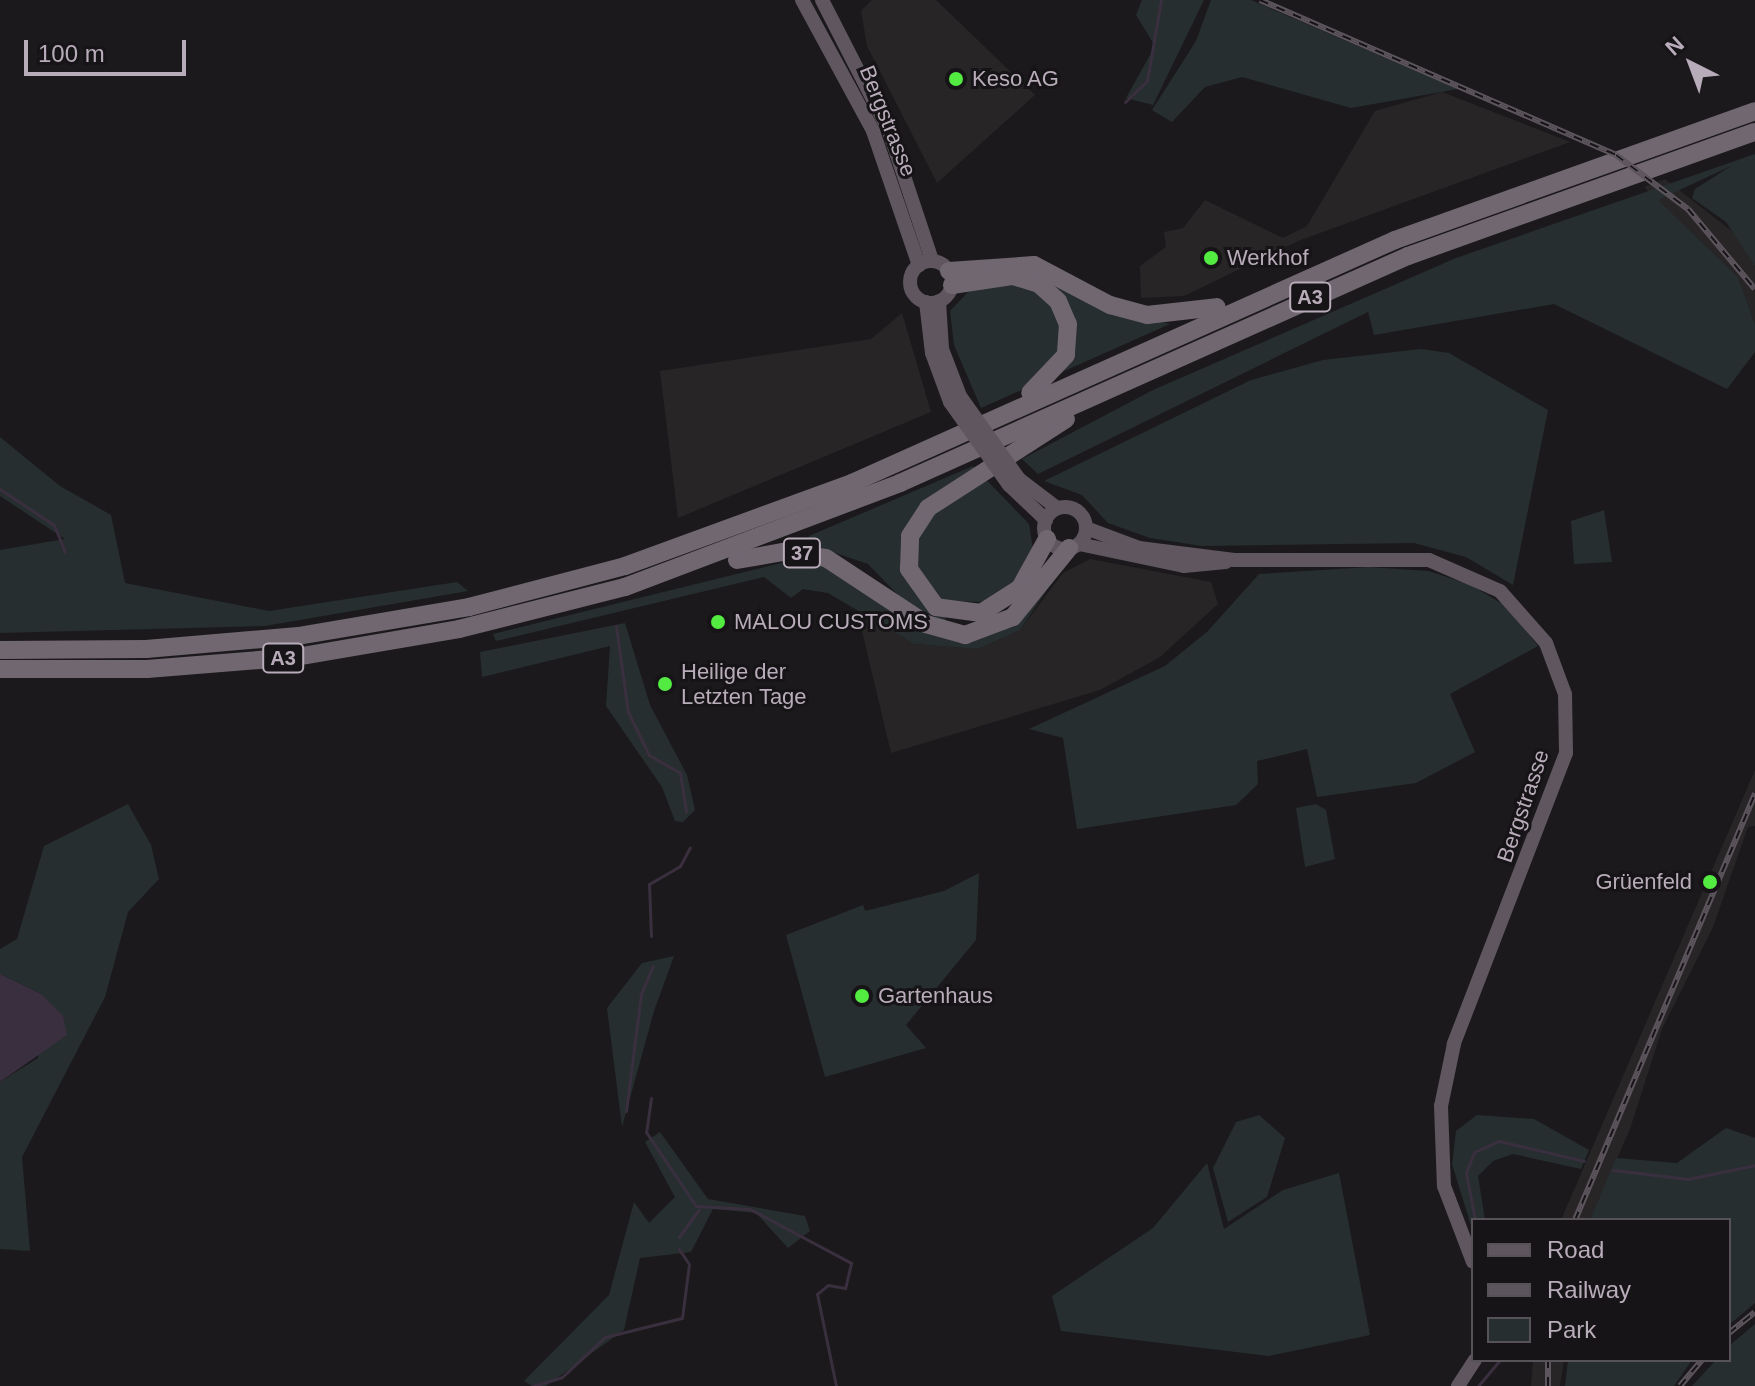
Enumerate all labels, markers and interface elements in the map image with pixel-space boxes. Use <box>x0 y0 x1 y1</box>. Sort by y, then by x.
scale bar <box>28 24 190 74</box>
north arrow <box>1651 24 1731 104</box>
text: N <box>1660 31 1689 60</box>
text: 100 m <box>38 40 105 67</box>
street label: Bergstrasse <box>854 62 922 180</box>
place label: Keso AG <box>972 66 1060 92</box>
marker: Keso AG <box>947 70 965 88</box>
place label: Werkhof <box>1227 245 1309 271</box>
marker: Werkhof <box>1202 249 1220 267</box>
road number: A3 <box>1288 281 1332 313</box>
road number: 37 <box>782 537 822 569</box>
place label: MALOU CUSTOMS <box>734 609 928 635</box>
marker: MALOU CUSTOMS <box>709 613 727 631</box>
road number: A3 <box>261 642 305 674</box>
place label: Heilige der Letzten Tage <box>681 658 807 710</box>
marker: Heilige der Letzten Tage <box>656 675 674 693</box>
street label: Bergstrasse <box>1491 746 1555 866</box>
place label: Grüenfeld <box>1595 869 1692 895</box>
marker: Grüenfeld <box>1699 871 1721 893</box>
place label: Gartenhaus <box>878 983 993 1009</box>
marker: Gartenhaus <box>853 987 871 1005</box>
legend <box>1471 1218 1731 1362</box>
text: Road <box>1547 1236 1604 1263</box>
text: Railway <box>1547 1276 1631 1303</box>
text: Park <box>1547 1316 1596 1343</box>

